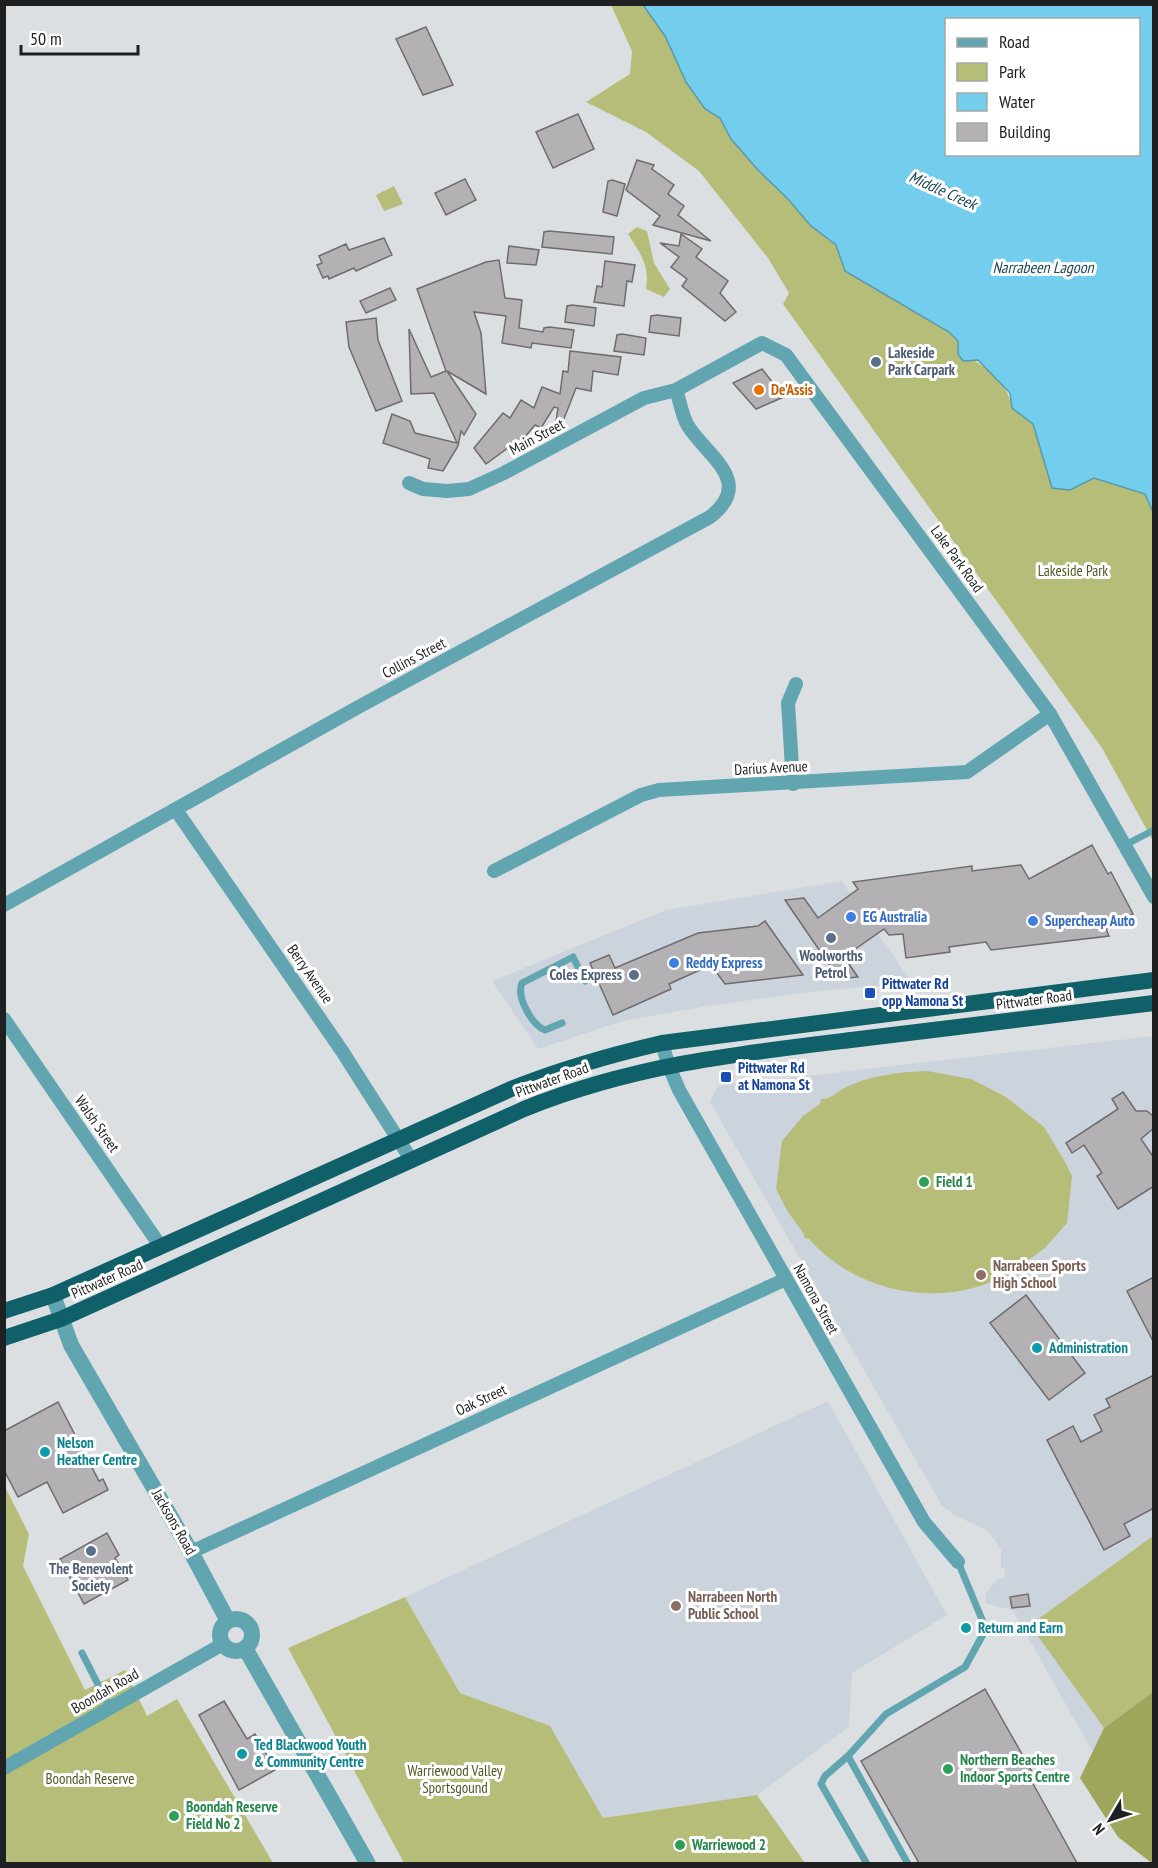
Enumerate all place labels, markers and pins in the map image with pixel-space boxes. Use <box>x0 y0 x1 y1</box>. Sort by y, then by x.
place label: Lakeside Park Carpark <box>888 343 956 379</box>
marker: Lakeside Park Carpark <box>869 355 883 369</box>
place label: De'Assis <box>771 380 813 399</box>
marker: De'Assis <box>752 383 766 397</box>
place label: EG Australia <box>863 907 927 926</box>
marker: EG Australia <box>844 910 858 924</box>
place label: Supercheap Auto <box>1045 911 1135 930</box>
marker: Supercheap Auto <box>1026 914 1040 928</box>
marker: Woolworths Petrol <box>824 931 838 945</box>
place label: Woolworths Petrol <box>798 946 863 982</box>
place label: Reddy Express <box>686 953 762 972</box>
marker: Reddy Express <box>667 956 681 970</box>
place label: Coles Express <box>549 965 622 984</box>
marker: Coles Express <box>627 968 641 982</box>
place label: Pittwater Rd opp Namona St <box>882 974 964 1010</box>
marker: Pittwater Rd opp Namona St <box>863 986 877 1000</box>
place label: Pittwater Rd at Namona St <box>738 1058 810 1094</box>
marker: Pittwater Rd at Namona St <box>719 1070 733 1084</box>
place label: Field 1 <box>936 1172 973 1191</box>
marker: Field 1 <box>917 1175 931 1189</box>
place label: Narrabeen Sports High School <box>993 1256 1086 1292</box>
marker: Narrabeen Sports High School <box>974 1268 988 1282</box>
place label: Administration <box>1048 1338 1128 1357</box>
marker: Administration <box>1030 1341 1044 1355</box>
place label: Nelson Heather Centre <box>57 1433 137 1469</box>
marker: Nelson Heather Centre <box>38 1445 52 1459</box>
marker: The Benevolent Society <box>84 1544 98 1558</box>
place label: The Benevolent Society <box>49 1559 134 1595</box>
place label: Narrabeen North Public School <box>688 1587 777 1623</box>
marker: Narrabeen North Public School <box>669 1599 683 1613</box>
place label: Return and Earn <box>978 1618 1063 1637</box>
marker: Return and Earn <box>959 1621 973 1635</box>
place label: Ted Blackwood Youth & Community Centre <box>254 1735 367 1771</box>
marker: Ted Blackwood Youth & Community Centre <box>235 1747 249 1761</box>
place label: Northern Beaches Indoor Sports Centre <box>960 1750 1070 1786</box>
marker: Northern Beaches Indoor Sports Centre <box>941 1762 955 1776</box>
place label: Boondah Reserve Field No 2 <box>186 1797 278 1833</box>
marker: Boondah Reserve Field No 2 <box>167 1809 181 1823</box>
place label: Warriewood 2 <box>691 1835 766 1854</box>
marker: Warriewood 2 <box>673 1838 687 1852</box>

